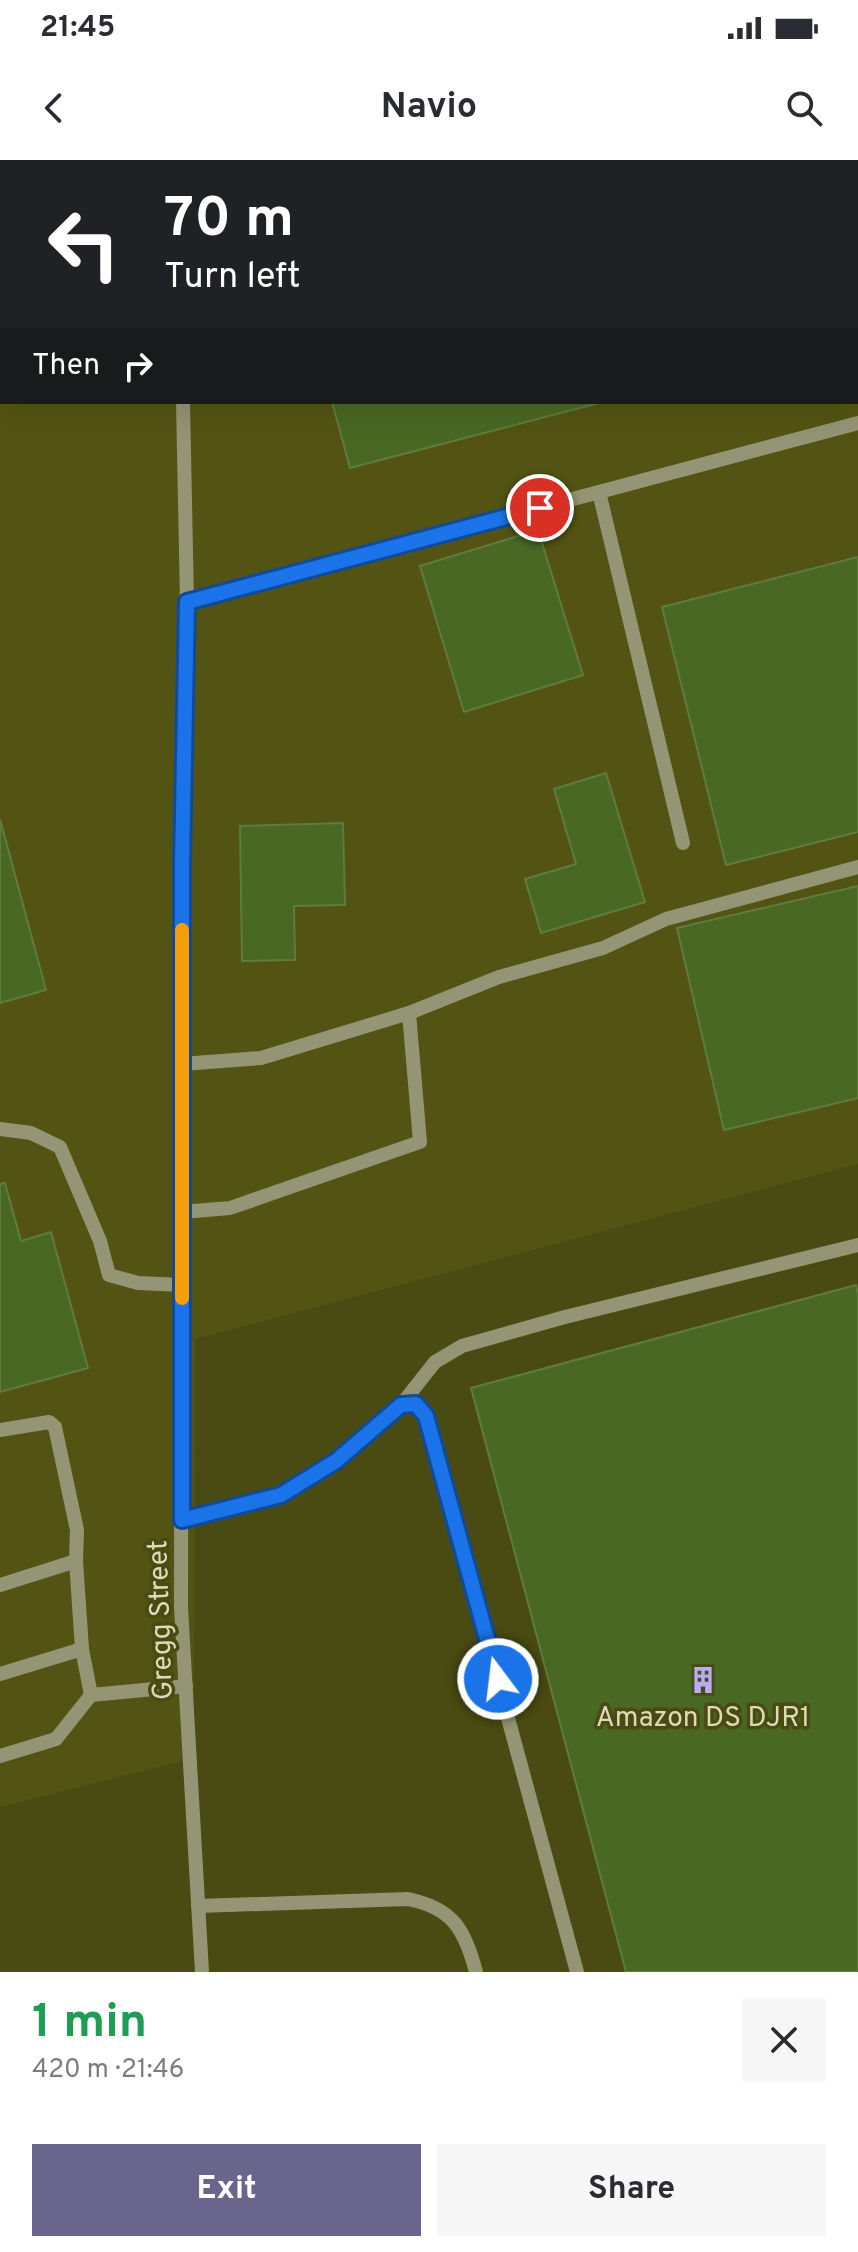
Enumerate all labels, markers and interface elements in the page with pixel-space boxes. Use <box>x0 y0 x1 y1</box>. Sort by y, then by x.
text: 21:45 <box>40 10 115 47</box>
text: Navio <box>381 85 477 131</box>
icon: back <box>32 86 76 130</box>
icon: search <box>782 86 826 130</box>
text: 70 m <box>164 186 294 256</box>
icon: left <box>32 192 136 296</box>
text: Turn left <box>164 255 301 301</box>
icon: right <box>116 344 160 388</box>
text: Then <box>32 348 100 385</box>
pin <box>506 474 574 542</box>
icon: arrive <box>518 486 562 530</box>
street label: Gregg Street <box>141 1539 183 1701</box>
position arrow <box>456 1637 540 1721</box>
building icon: Amazon DS DJR1 <box>688 1665 718 1695</box>
place label: Amazon DS DJR1 <box>596 1701 810 1737</box>
text: 1 min <box>32 1994 147 2054</box>
button: close <box>742 1998 826 2082</box>
text: 420 m · 21:46 <box>32 2054 184 2087</box>
button: Exit <box>32 2144 421 2236</box>
button: Share <box>437 2144 826 2236</box>

